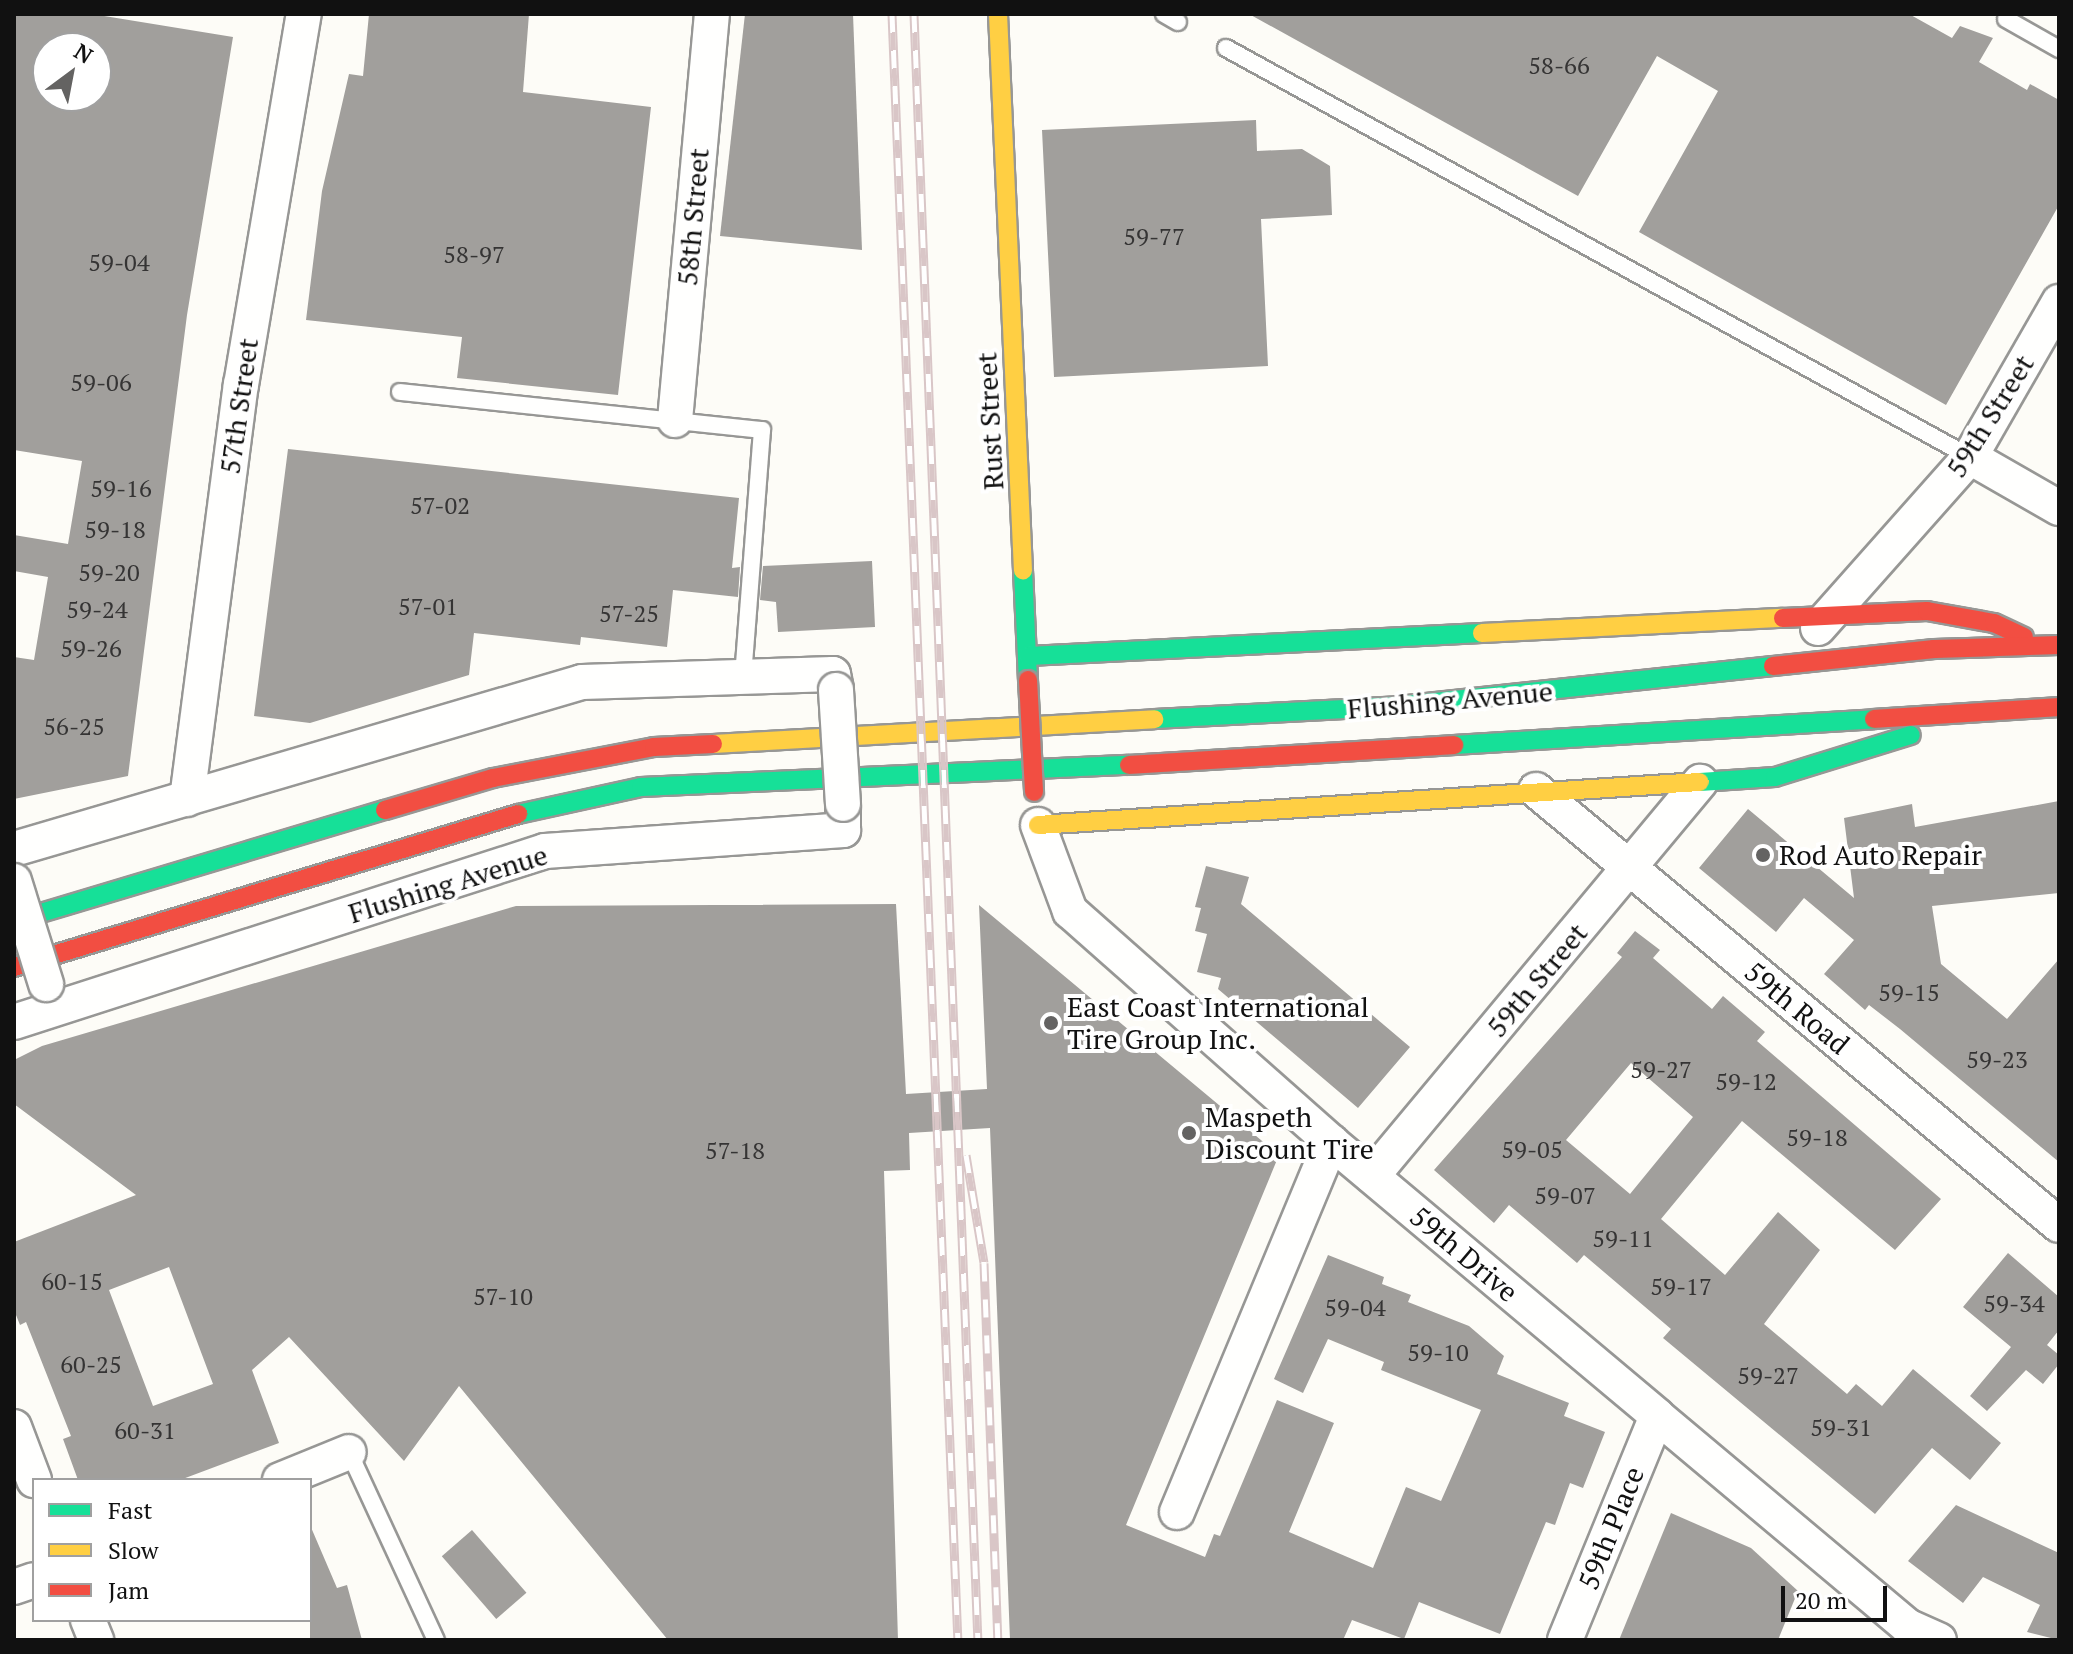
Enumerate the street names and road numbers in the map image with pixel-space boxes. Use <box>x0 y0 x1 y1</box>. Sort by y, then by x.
street label: 58th Street <box>670 147 716 287</box>
street label: 57th Street <box>213 336 265 476</box>
street label: 59th Street <box>1939 349 2041 483</box>
street label: Rust Street <box>970 351 1010 491</box>
street label: Flushing Avenue <box>1346 674 1554 726</box>
street label: Flushing Avenue <box>344 838 552 930</box>
street label: 59th Street <box>1480 916 1594 1044</box>
street label: 59th Road <box>1738 955 1856 1061</box>
street label: 59th Drive <box>1403 1199 1525 1309</box>
street label: 59th Place <box>1571 1462 1651 1594</box>

